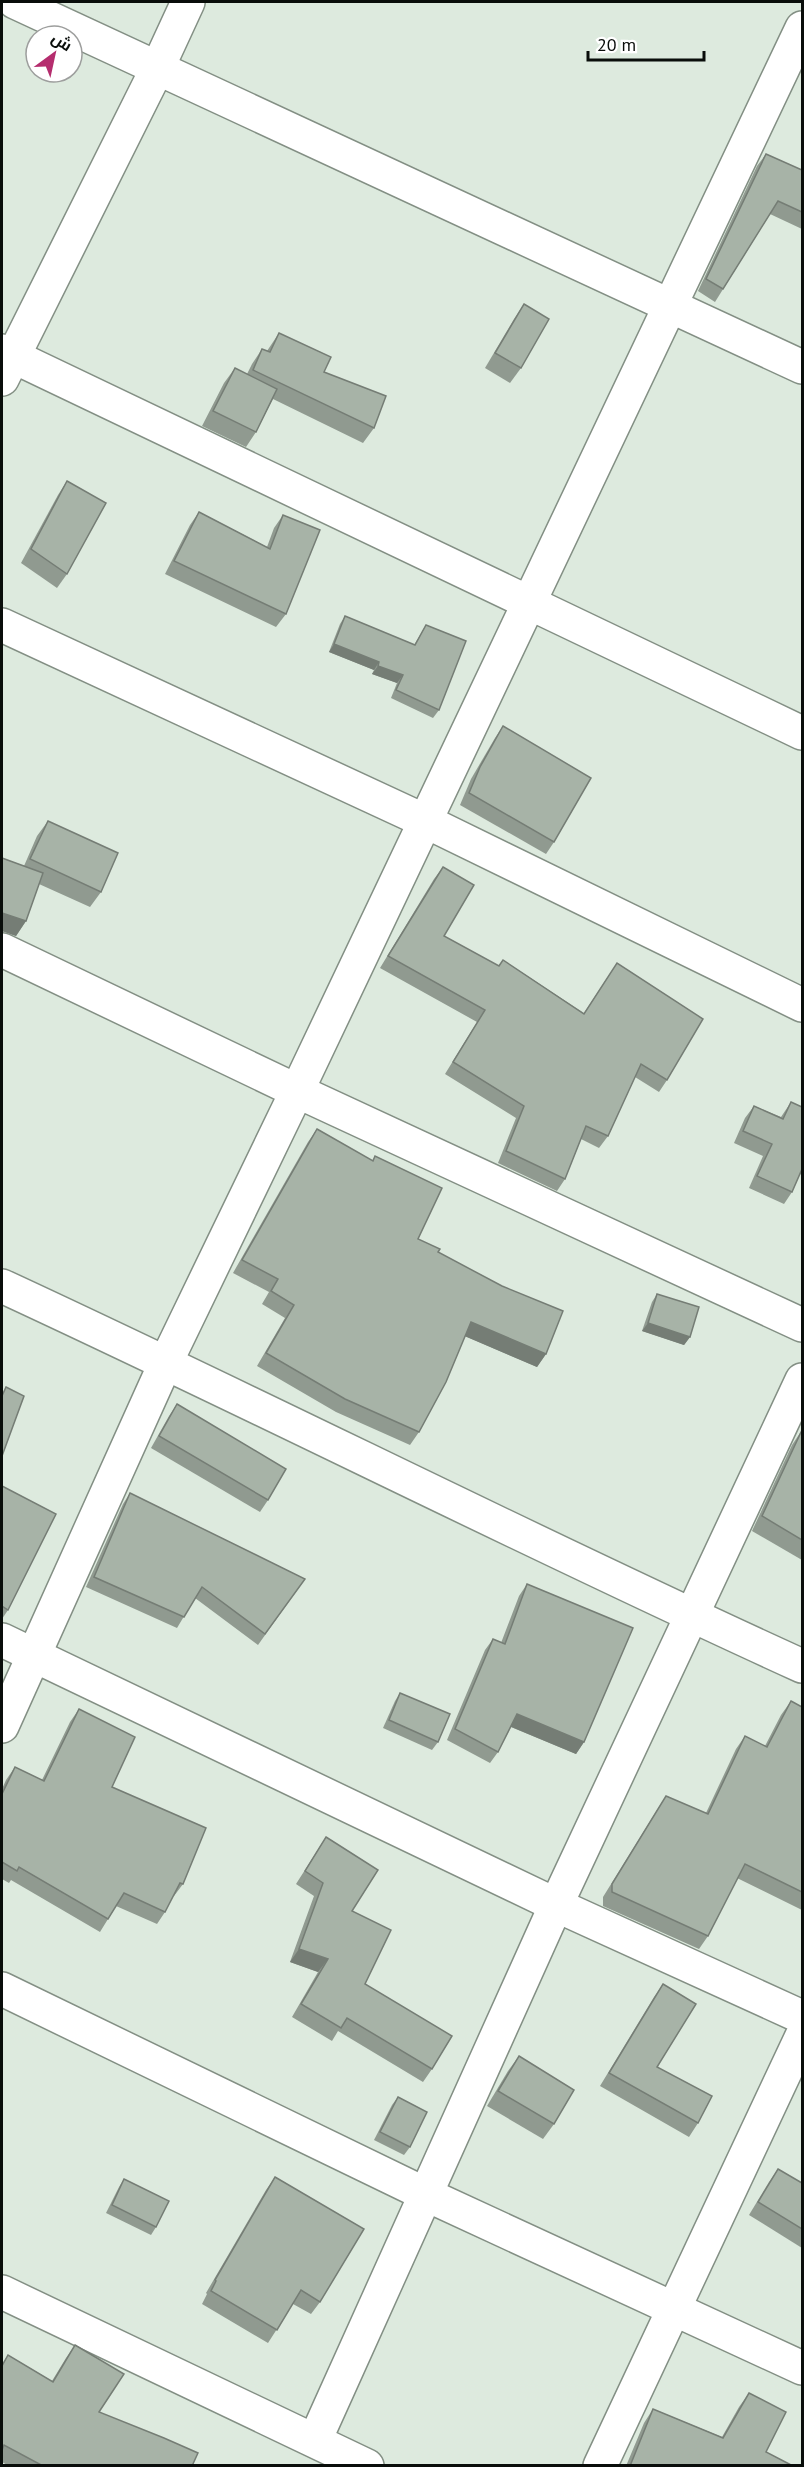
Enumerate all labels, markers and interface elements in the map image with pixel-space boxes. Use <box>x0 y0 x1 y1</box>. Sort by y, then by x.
north arrow <box>24 24 84 84</box>
scale bar <box>588 24 704 62</box>
text: ش <box>48 27 76 55</box>
text: 20 m <box>597 33 636 56</box>

